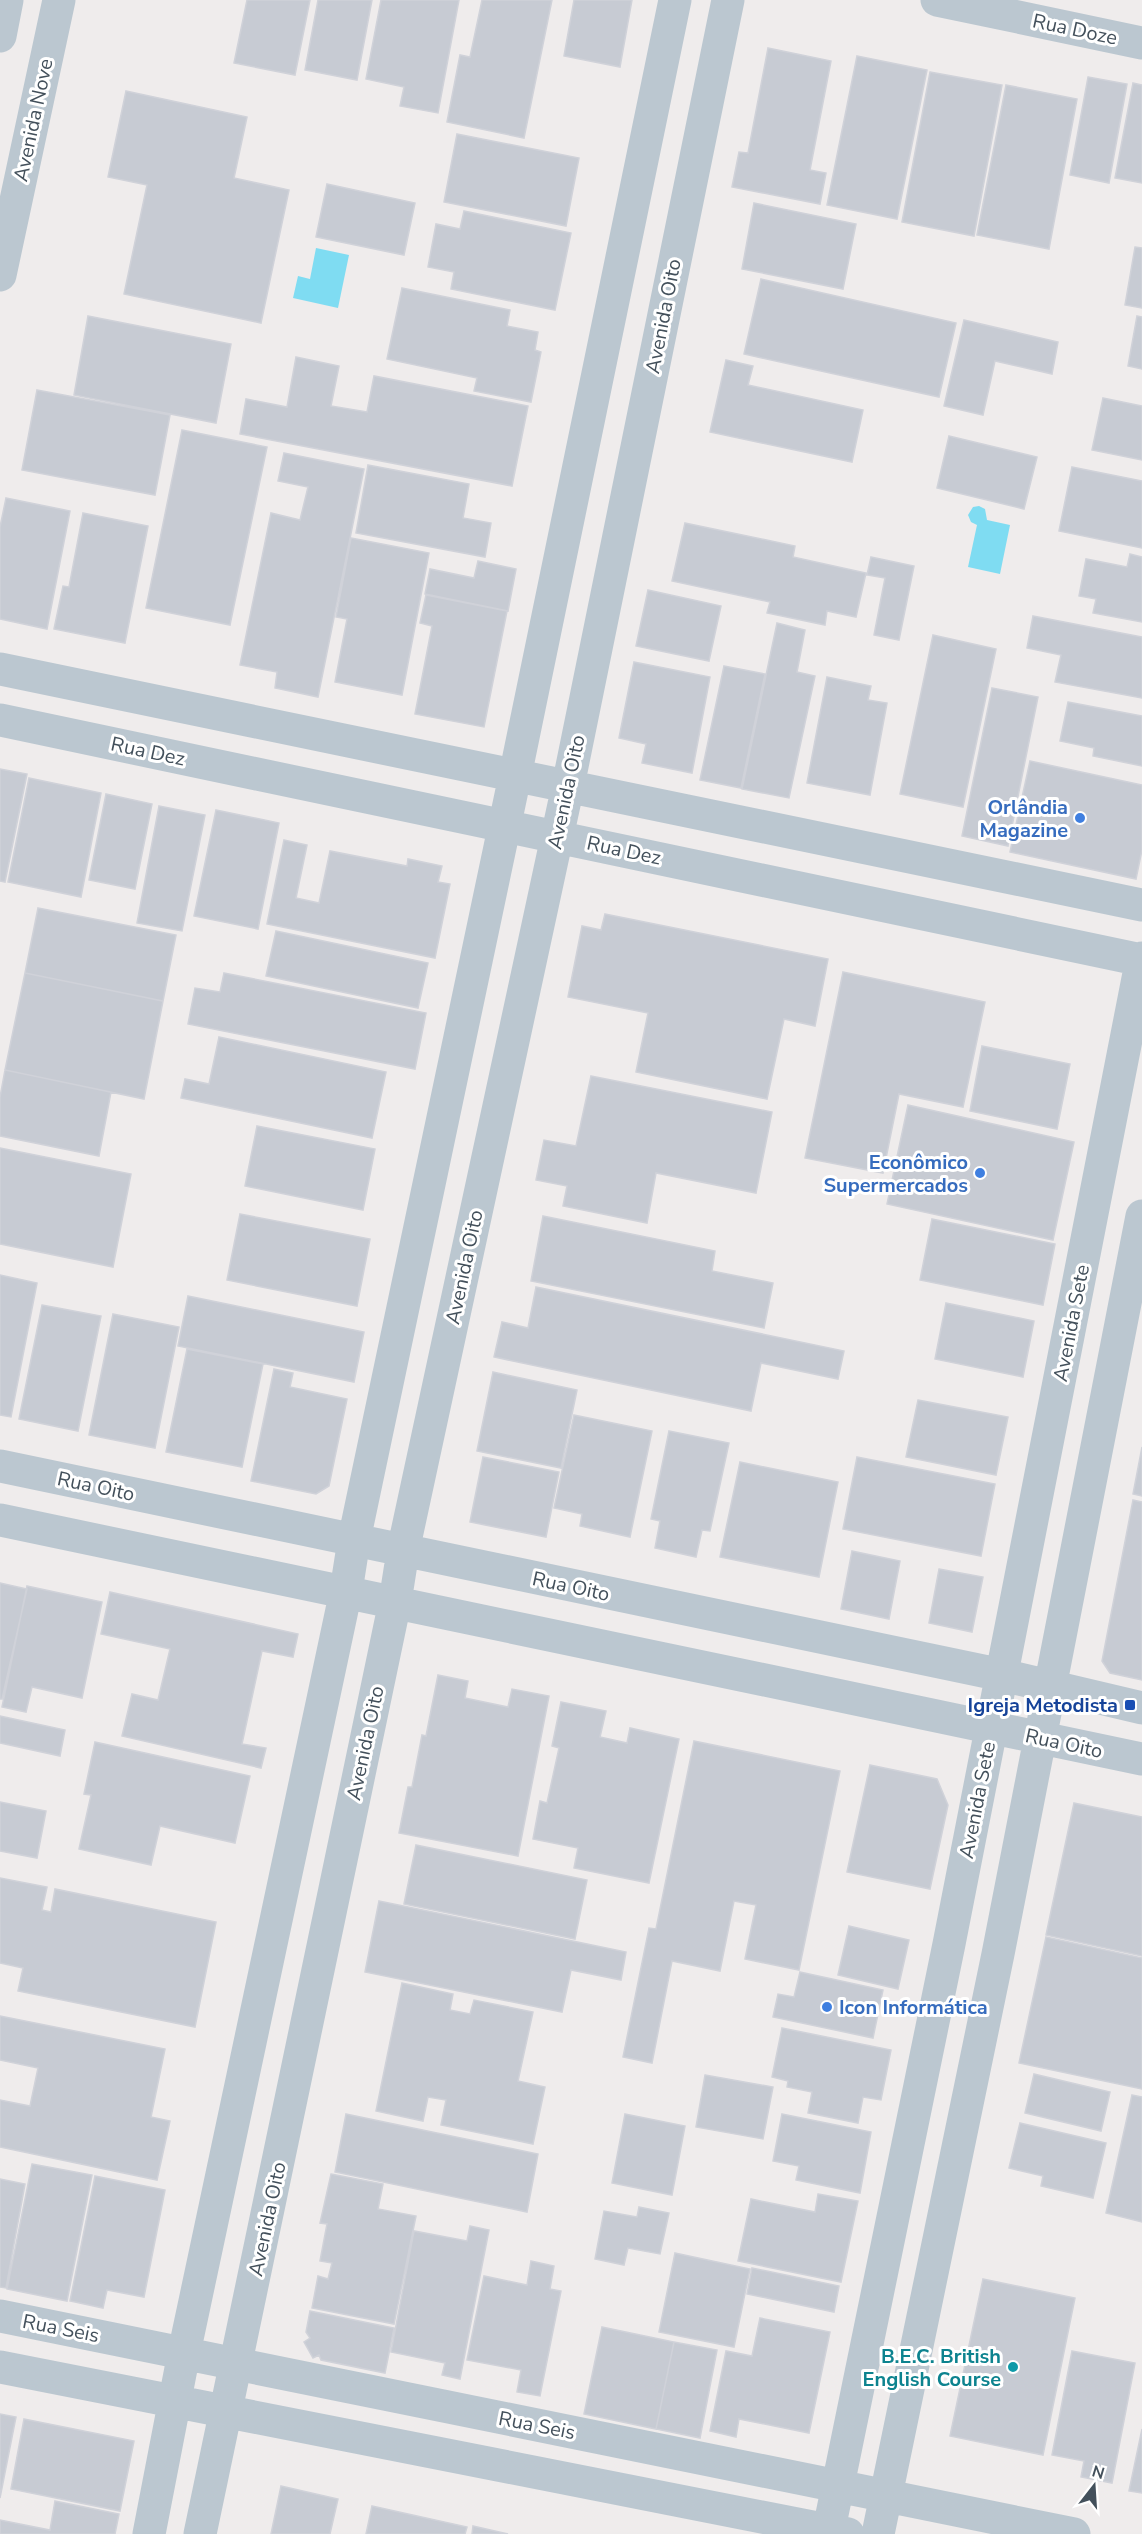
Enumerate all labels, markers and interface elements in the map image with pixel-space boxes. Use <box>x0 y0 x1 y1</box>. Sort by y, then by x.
street label: Rua Doze <box>1030 7 1120 52</box>
street label: Avenida Nove <box>7 56 60 184</box>
street label: Avenida Oito <box>639 256 688 376</box>
street label: Rua Dez <box>108 730 187 772</box>
street label: Avenida Oito <box>541 732 592 852</box>
place label: Orlândia Magazine <box>980 794 1068 844</box>
marker: Orlândia Magazine <box>1073 811 1087 825</box>
street label: Rua Dez <box>584 829 663 871</box>
place label: Econômico Supermercados <box>823 1149 968 1199</box>
marker: Econômico Supermercados <box>973 1166 987 1180</box>
street label: Avenida Oito <box>439 1207 490 1327</box>
street label: Avenida Sete <box>1047 1262 1096 1384</box>
street label: Rua Oito <box>55 1465 137 1508</box>
street label: Rua Oito <box>530 1565 612 1608</box>
street label: Avenida Oito <box>340 1683 391 1803</box>
place label: Igreja Metodista <box>968 1692 1118 1719</box>
marker: Igreja Metodista <box>1123 1698 1137 1712</box>
street label: Rua Oito <box>1023 1722 1105 1765</box>
street label: Avenida Sete <box>953 1739 1002 1861</box>
place label: Icon Informática <box>839 1994 988 2021</box>
marker: Icon Informática <box>820 2000 834 2014</box>
street label: Avenida Oito <box>242 2159 293 2279</box>
street label: Rua Seis <box>20 2308 102 2349</box>
place label: B.E.C. British English Course <box>863 2343 1001 2393</box>
marker: B.E.C. British English Course <box>1006 2360 1020 2374</box>
street label: Rua Seis <box>496 2405 578 2446</box>
north arrow <box>1064 2456 1124 2516</box>
text: N <box>1089 2460 1107 2485</box>

